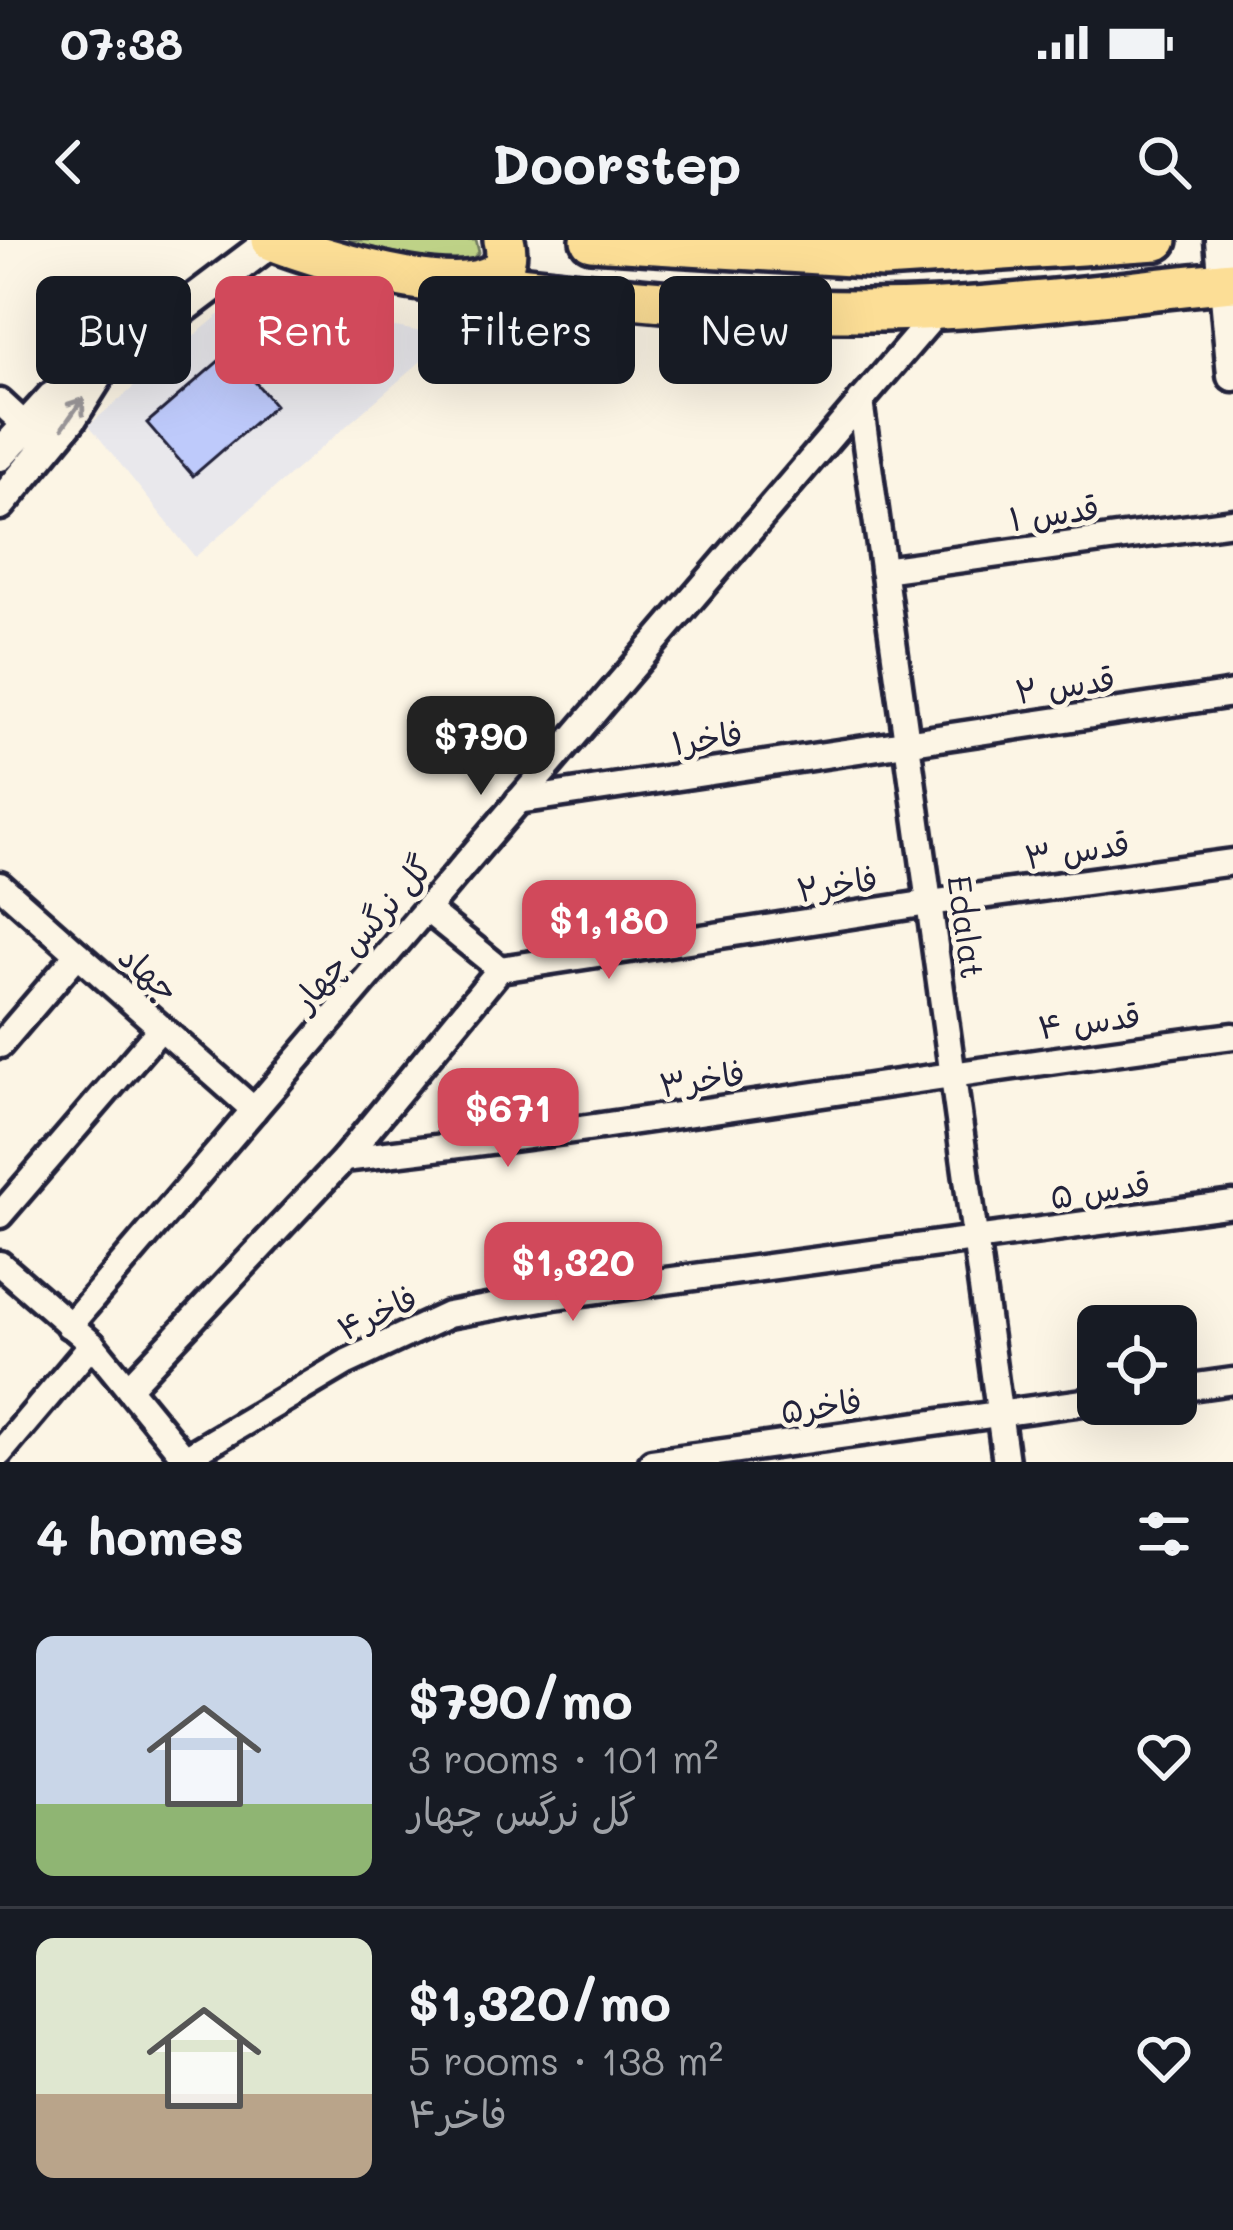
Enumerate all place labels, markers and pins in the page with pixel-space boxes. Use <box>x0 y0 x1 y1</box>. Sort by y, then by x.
pin: $790 <box>410 696 552 798</box>
pin: $1,180 <box>511 880 707 982</box>
pin: $671 <box>437 1068 579 1170</box>
pin: $1,320 <box>475 1222 671 1324</box>

